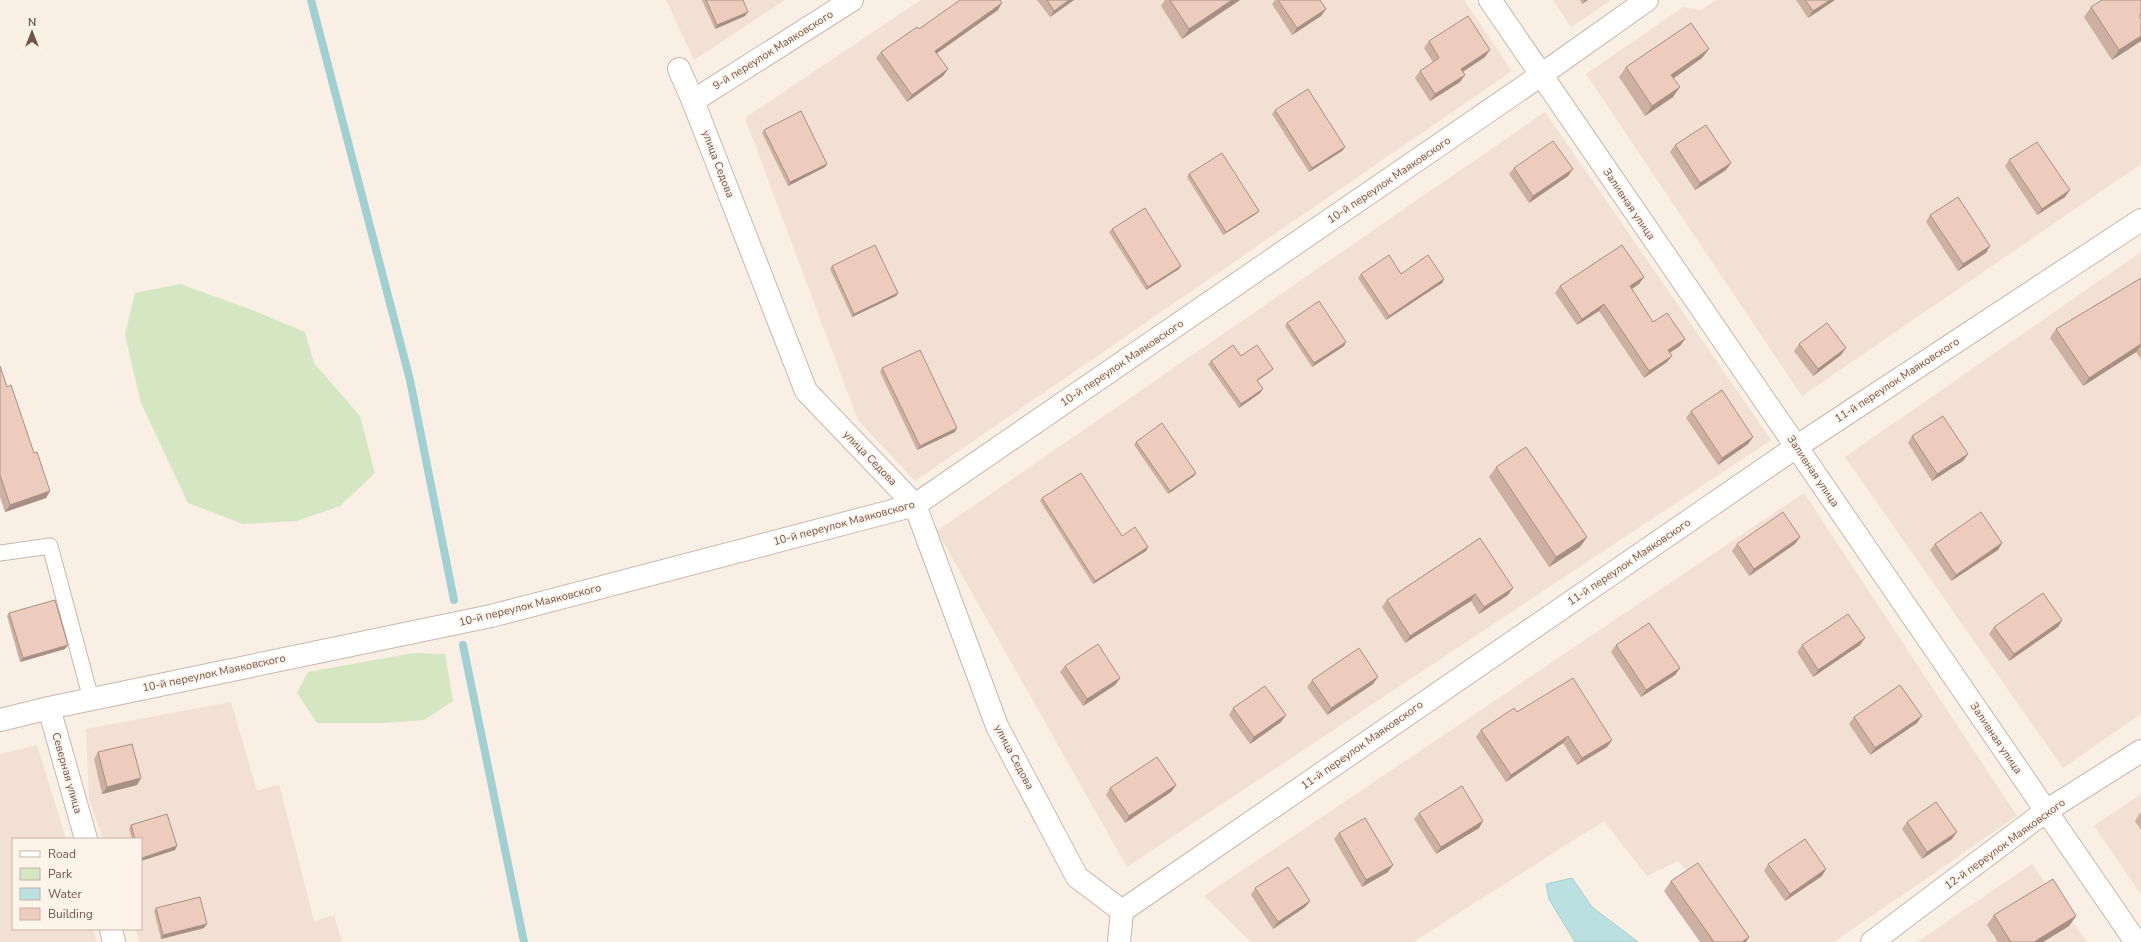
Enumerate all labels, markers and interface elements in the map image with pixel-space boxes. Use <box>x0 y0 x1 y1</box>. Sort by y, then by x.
street label: 9-й переулок Маяковского <box>710 7 836 93</box>
north arrow <box>12 12 52 52</box>
text: N <box>28 15 36 30</box>
street label: улица Седова <box>698 128 738 200</box>
street label: 10-й переулок Маяковского <box>1324 133 1454 227</box>
street label: Заливная улица <box>1599 165 1659 243</box>
street label: 10-й переулок Маяковского <box>1057 316 1187 410</box>
street label: 11-й переулок Маяковского <box>1832 334 1962 426</box>
street label: улица Седова <box>840 427 900 489</box>
street label: Заливная улица <box>1783 432 1843 510</box>
street label: 10-й переулок Маяковского <box>772 497 916 549</box>
street label: 11-й переулок Маяковского <box>1564 515 1694 609</box>
street label: 10-й переулок Маяковского <box>457 580 603 630</box>
street label: 10-й переулок Маяковского <box>141 650 287 696</box>
street label: 11-й переулок Маяковского <box>1298 697 1426 793</box>
street label: Заливная улица <box>1966 699 2026 777</box>
street label: улица Седова <box>991 722 1037 792</box>
street label: Северная улица <box>48 731 86 815</box>
street label: 12-й переулок Маяковского <box>1942 795 2068 893</box>
legend <box>12 838 142 930</box>
text: Road <box>48 846 76 862</box>
text: Park <box>48 866 73 882</box>
text: Water <box>48 886 82 902</box>
text: Building <box>48 906 93 922</box>

